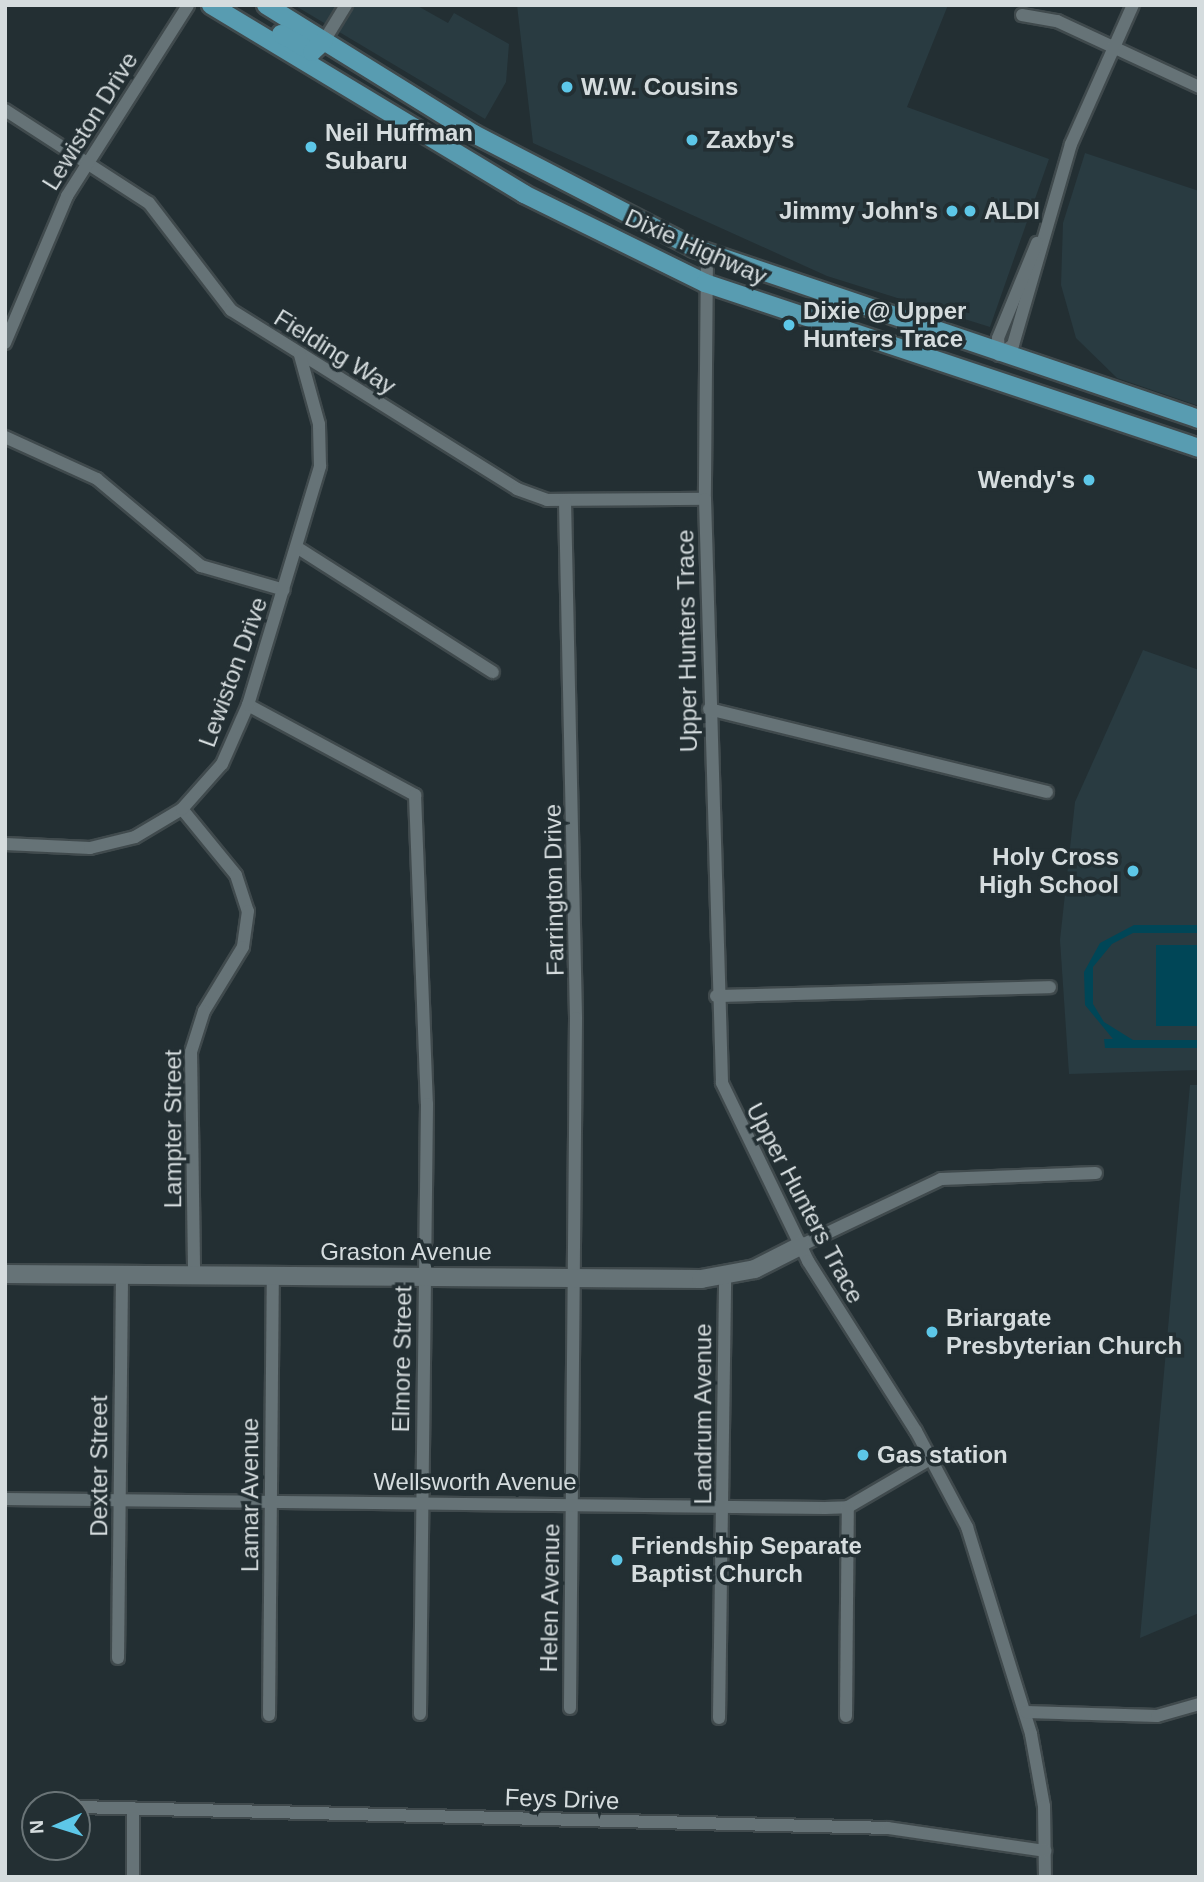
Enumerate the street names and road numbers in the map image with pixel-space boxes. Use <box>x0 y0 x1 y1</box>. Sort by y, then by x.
street label: Lewiston Drive <box>36 47 144 195</box>
street label: Dixie Highway <box>621 203 771 291</box>
street label: Fielding Way <box>269 303 401 401</box>
street label: Upper Hunters Trace <box>671 529 703 753</box>
street label: Lewiston Drive <box>193 593 273 751</box>
street label: Farrington Drive <box>538 804 570 976</box>
street label: Lampter Street <box>159 1050 187 1208</box>
street label: Upper Hunters Trace <box>740 1098 870 1308</box>
street label: Graston Avenue <box>319 1238 493 1266</box>
street label: Elmore Street <box>386 1285 418 1433</box>
street label: Landrum Avenue <box>689 1323 717 1505</box>
street label: Dexter Street <box>85 1395 113 1537</box>
street label: Lamar Avenue <box>236 1417 264 1573</box>
street label: Wellsworth Avenue <box>373 1468 577 1496</box>
street label: Helen Avenue <box>534 1523 566 1673</box>
street label: Feys Drive <box>504 1783 620 1815</box>

